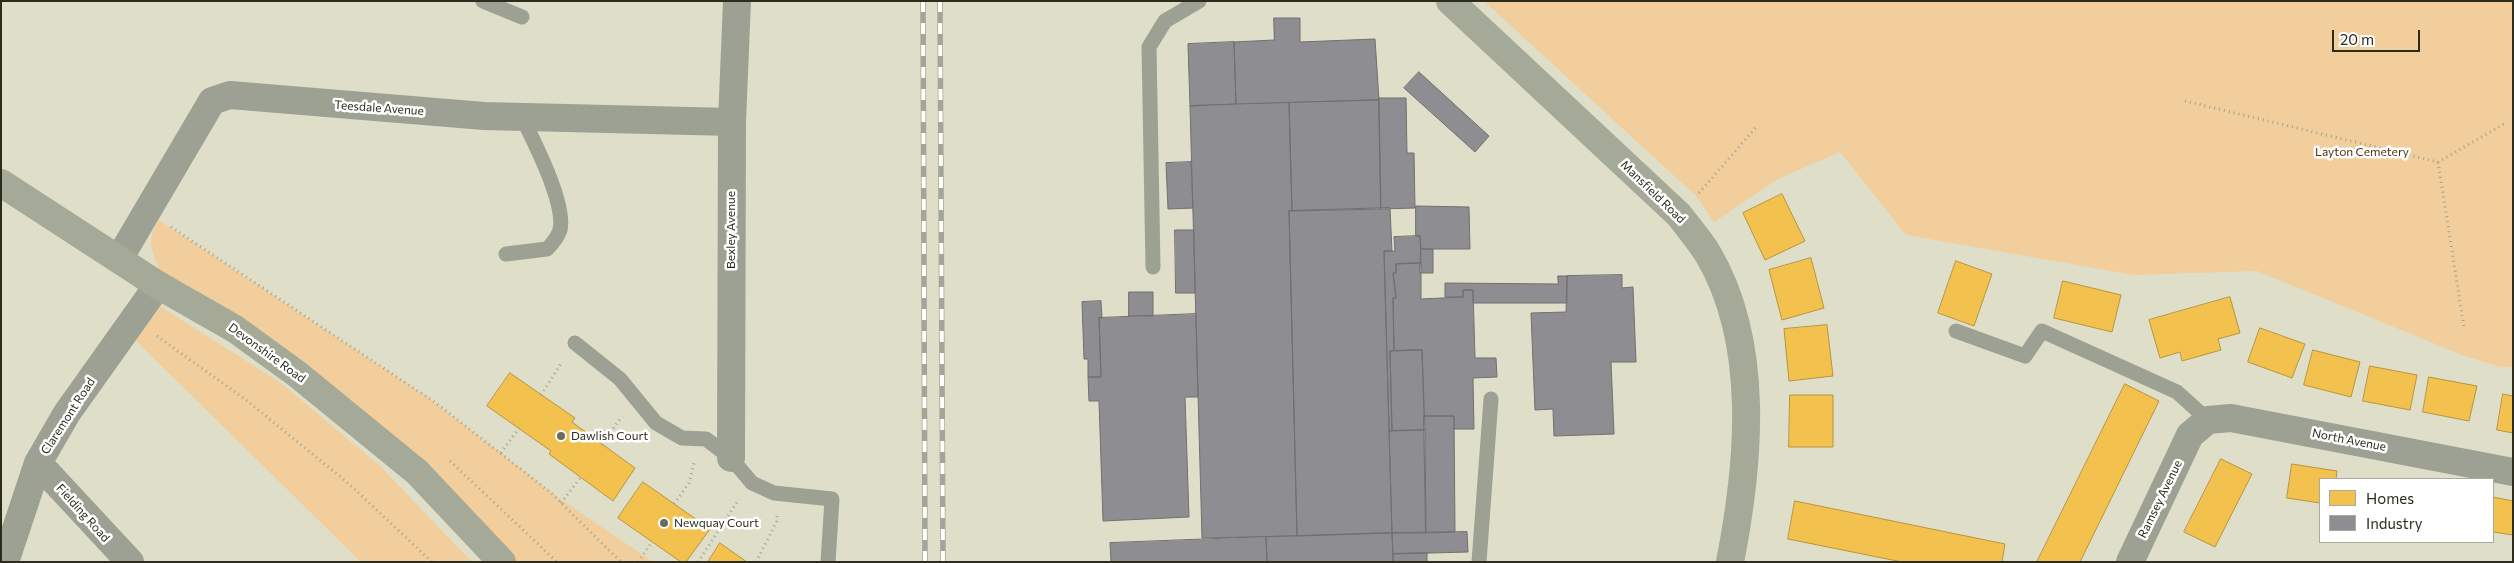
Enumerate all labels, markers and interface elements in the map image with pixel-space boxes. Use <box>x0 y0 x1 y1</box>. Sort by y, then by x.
scale bar <box>2334 20 2422 52</box>
text: 20 m <box>2340 30 2374 48</box>
street label: Teesdale Avenue <box>334 98 424 118</box>
park label: Layton Cemetery <box>2315 145 2409 159</box>
street label: Mansfield Road <box>1618 158 1688 226</box>
street label: Bexley Avenue <box>724 191 738 269</box>
street label: Devonshire Road <box>226 320 308 386</box>
street label: Claremont Road <box>38 375 98 457</box>
street label: North Avenue <box>2311 426 2387 454</box>
place label: Dawlish Court <box>571 429 648 443</box>
marker: Dawlish Court <box>555 430 567 442</box>
street label: Ramsey Avenue <box>2135 458 2185 540</box>
legend <box>2319 478 2494 543</box>
street label: Fielding Road <box>53 481 113 545</box>
text: Homes <box>2366 489 2414 507</box>
text: Industry <box>2366 514 2423 532</box>
place label: Newquay Court <box>674 516 759 530</box>
marker: Newquay Court <box>658 517 670 529</box>

